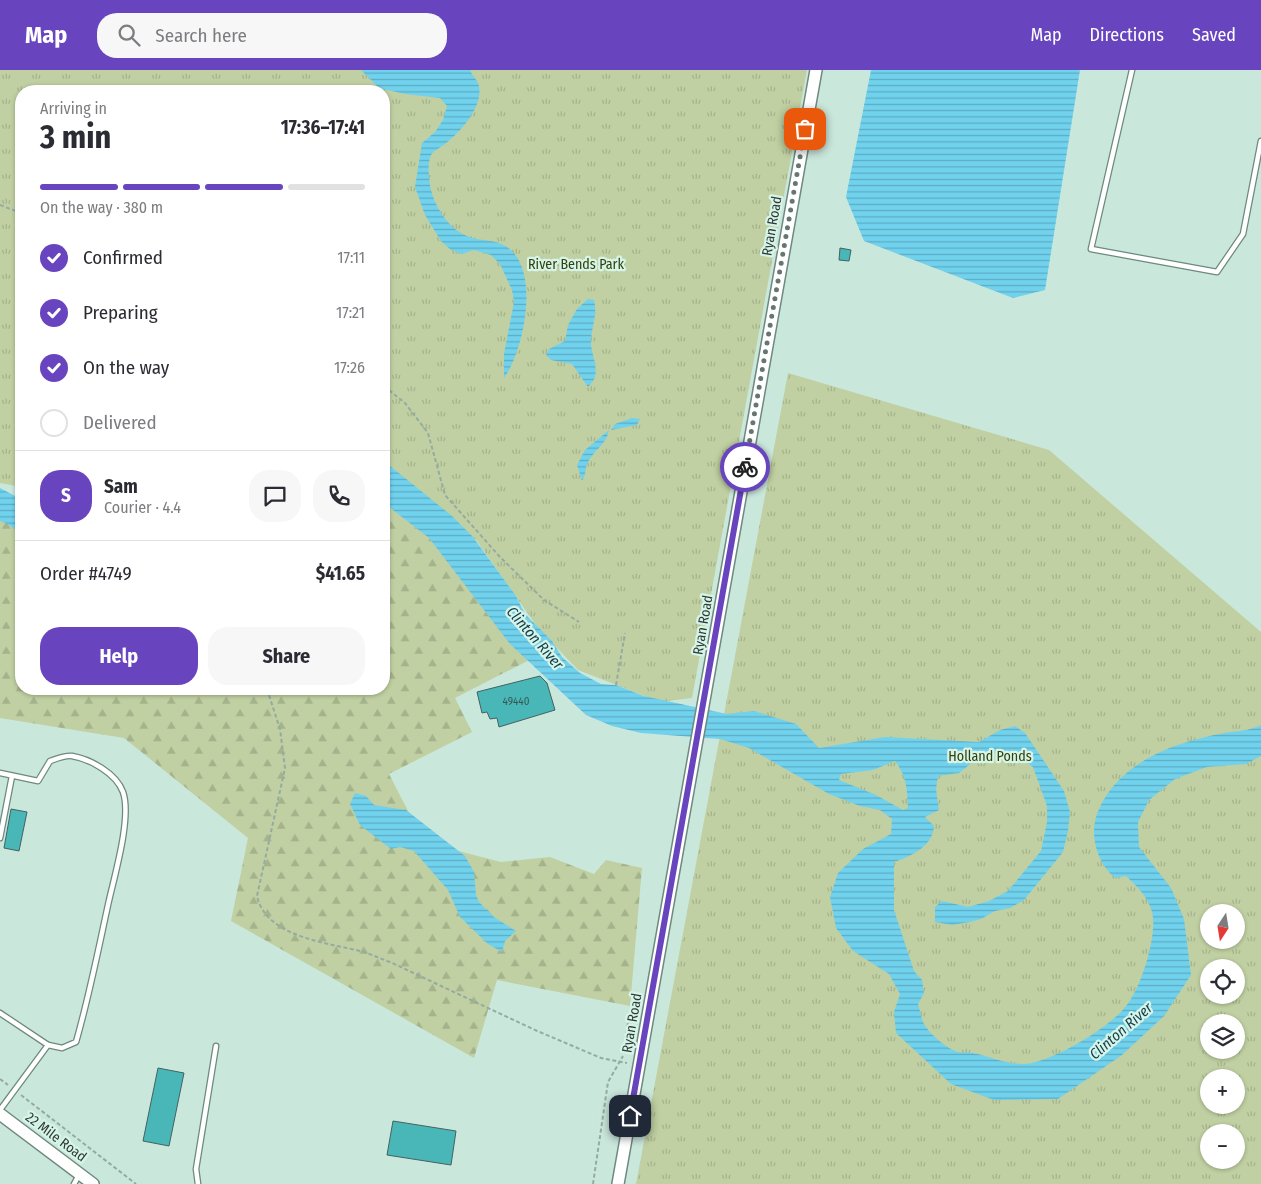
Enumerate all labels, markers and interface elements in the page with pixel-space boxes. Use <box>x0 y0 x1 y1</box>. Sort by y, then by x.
search box <box>97 13 447 58</box>
text: Map <box>25 21 67 49</box>
icon: search <box>115 21 143 49</box>
text: Search here <box>155 24 247 47</box>
text: Map <box>1030 24 1062 46</box>
text: Directions <box>1090 24 1164 46</box>
text: Saved <box>1192 24 1236 46</box>
text: Arriving in <box>40 99 107 118</box>
pin <box>784 108 826 150</box>
icon: bag <box>791 115 819 143</box>
text: 17:36–17:41 <box>281 116 365 139</box>
text: 3 min <box>40 118 111 156</box>
street label: Ryan Road <box>758 195 786 257</box>
text: On the way · 380 m <box>40 198 163 217</box>
icon: check <box>40 244 68 272</box>
text: Confirmed <box>83 246 163 269</box>
text: 17:11 <box>337 248 365 267</box>
park label: River Bends Park <box>528 256 624 273</box>
icon: check <box>40 299 68 327</box>
text: Preparing <box>83 301 158 324</box>
text: 17:21 <box>336 303 365 322</box>
icon: check <box>40 354 68 382</box>
text: On the way <box>83 356 169 379</box>
text: 17:26 <box>334 358 365 377</box>
text: Delivered <box>83 411 157 434</box>
courier <box>720 442 770 492</box>
icon: bike <box>731 453 759 481</box>
button: chat <box>249 470 301 522</box>
button: phone <box>313 470 365 522</box>
text: Sam <box>104 475 138 498</box>
text: S <box>61 484 71 507</box>
text: Courier · 4.4 <box>104 498 181 517</box>
text: Order #4749 <box>40 562 132 585</box>
text: $41.65 <box>316 562 365 585</box>
street label: Ryan Road <box>689 594 717 656</box>
water label: Clinton River <box>503 603 568 674</box>
button: Help <box>40 627 198 685</box>
button: Share <box>208 627 365 685</box>
house number: 49440 <box>503 695 530 708</box>
park label: Holland Ponds <box>948 748 1032 765</box>
north arrow <box>1200 904 1245 949</box>
map controls <box>1200 904 1245 1169</box>
button: locate <box>1200 959 1245 1004</box>
street label: Ryan Road <box>618 992 646 1054</box>
water label: Clinton River <box>1086 998 1157 1063</box>
button: layers <box>1200 1014 1245 1059</box>
button: + <box>1200 1069 1245 1114</box>
pin <box>609 1095 651 1137</box>
icon: home <box>616 1102 644 1130</box>
street label: 22 Mile Road <box>22 1109 90 1165</box>
button: − <box>1200 1124 1245 1169</box>

